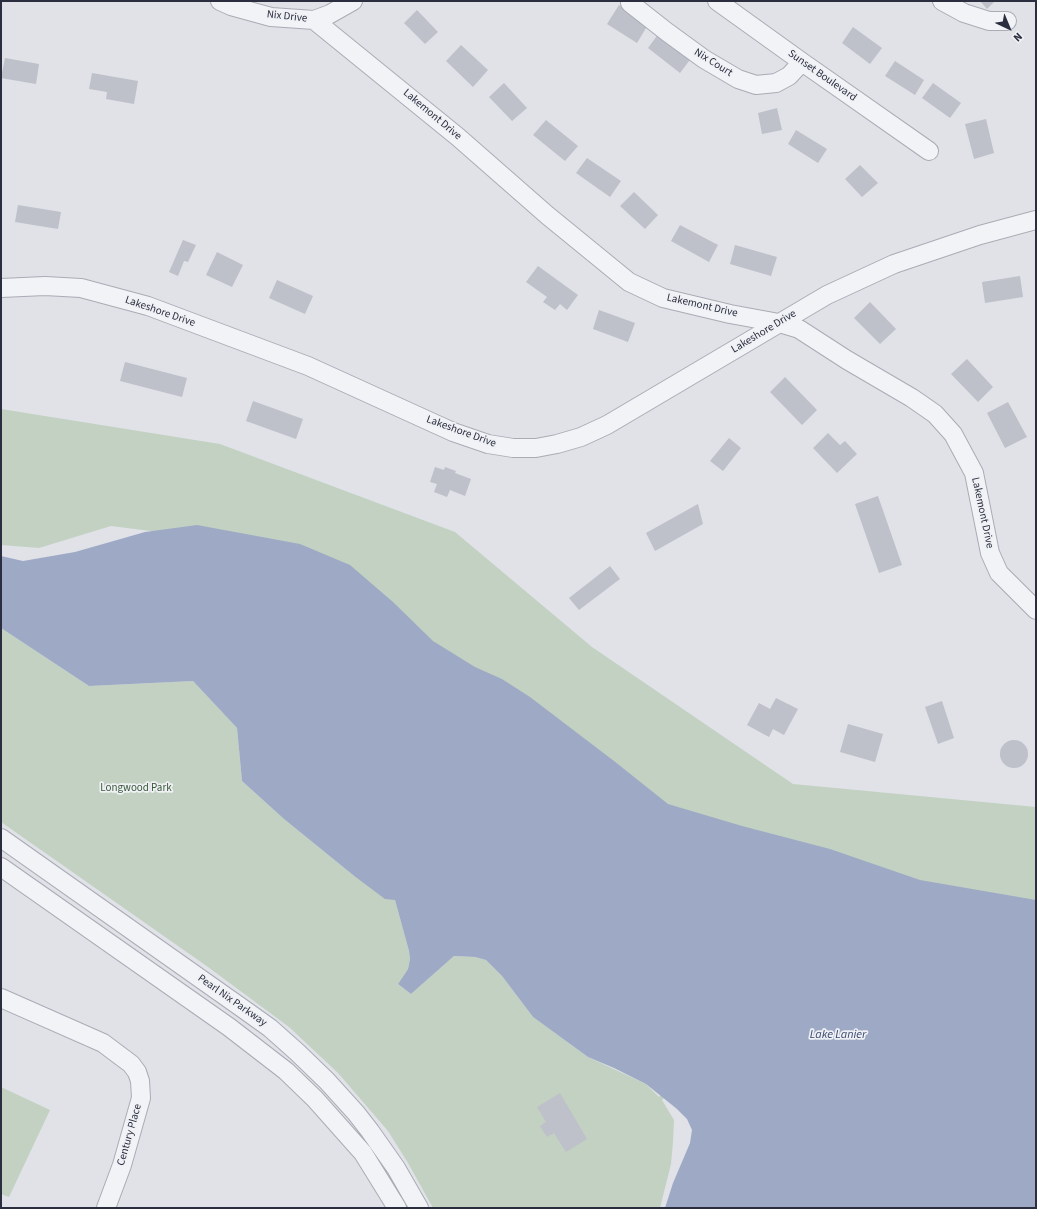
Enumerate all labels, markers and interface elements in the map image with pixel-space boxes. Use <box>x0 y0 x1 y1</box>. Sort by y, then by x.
street label: Nix Drive <box>266 8 308 26</box>
north arrow <box>989 8 1029 48</box>
text: N <box>1010 29 1026 45</box>
street label: Nix Court <box>691 46 735 80</box>
street label: Sunset Boulevard <box>785 47 859 105</box>
street label: Lakemont Drive <box>400 87 464 143</box>
street label: Lakemont Drive <box>665 291 739 321</box>
street label: Lakeshore Drive <box>123 294 197 330</box>
street label: Lakeshore Drive <box>729 307 799 357</box>
street label: Lakeshore Drive <box>424 413 498 451</box>
street label: Lakemont Drive <box>968 476 996 550</box>
park label: Longwood Park <box>100 782 172 796</box>
street label: Pearl Nix Parkway <box>195 972 269 1030</box>
water label: Lake Lanier <box>810 1028 866 1042</box>
street label: Century Place <box>115 1103 145 1167</box>

